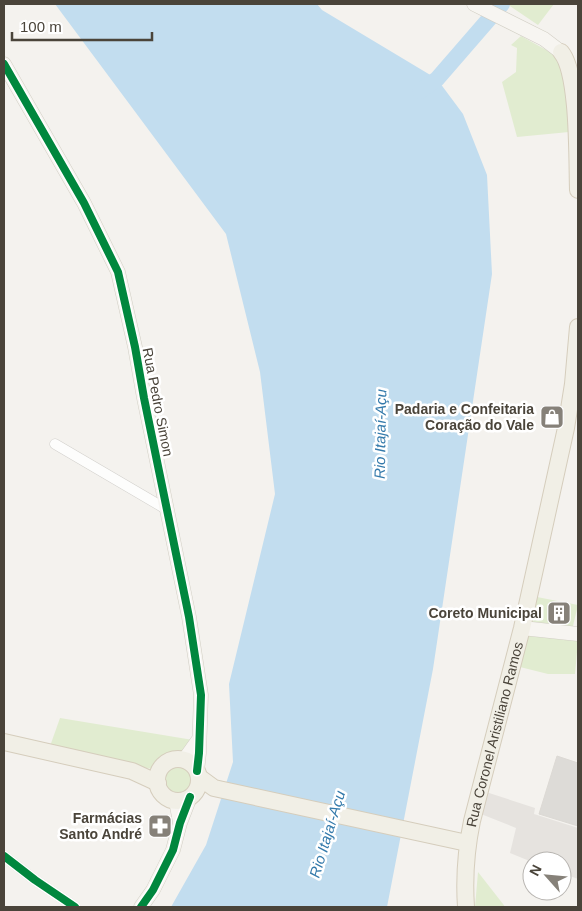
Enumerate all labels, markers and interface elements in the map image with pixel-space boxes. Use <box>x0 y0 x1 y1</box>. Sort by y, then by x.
scale bar <box>12 10 152 42</box>
text: 100 m <box>20 18 62 35</box>
street label: Rua Pedro Simon <box>140 346 176 458</box>
water label: Rio Itajaí-Açu <box>371 388 389 479</box>
place label: Padaria e Confeitaria Coração do Vale <box>395 401 534 433</box>
shop icon: Padaria e Confeitaria Coração do Vale <box>539 404 565 430</box>
building icon: Coreto Municipal <box>546 600 572 626</box>
place label: Coreto Municipal <box>428 605 542 621</box>
street label: Rua Coronel Aristiliano Ramos <box>463 640 526 828</box>
water label: Rio Itajaí-Açu <box>306 788 348 880</box>
place label: Farmácias Santo André <box>59 810 142 842</box>
pharmacy icon: Farmácias Santo André <box>147 813 173 839</box>
north arrow <box>522 851 572 901</box>
text: N <box>526 862 545 878</box>

